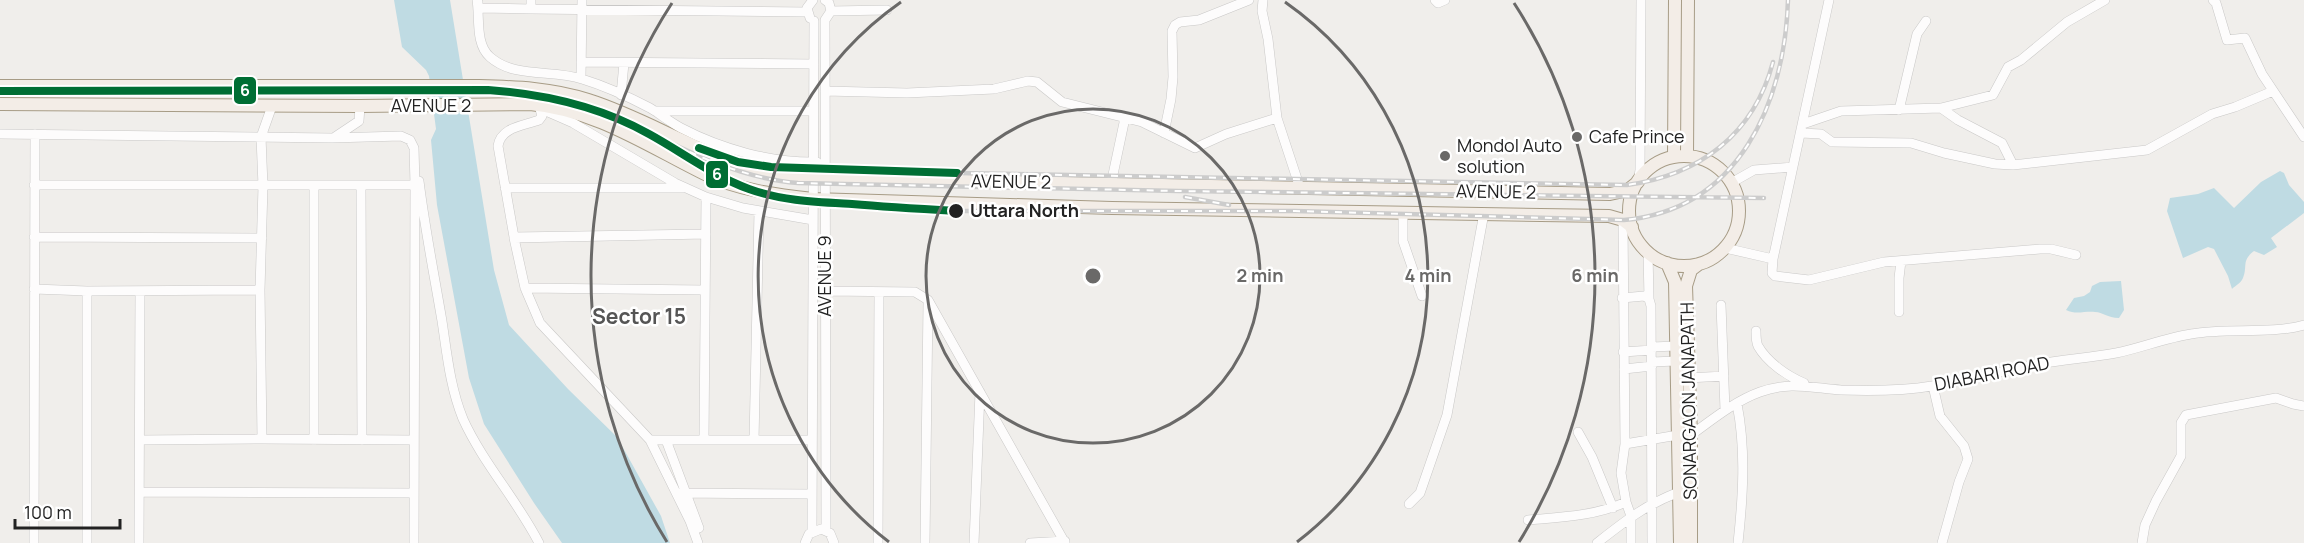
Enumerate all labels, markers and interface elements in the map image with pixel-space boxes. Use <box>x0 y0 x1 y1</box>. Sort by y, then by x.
line badge: 6 <box>233 76 257 105</box>
text: 6 <box>240 79 250 101</box>
street label: AVENUE 2 <box>391 93 471 117</box>
place label: Cafe Prince <box>1589 124 1684 148</box>
marker: Cafe Prince <box>1570 130 1584 144</box>
place label: Mondol Auto solution <box>1457 133 1562 178</box>
marker: Mondol Auto solution <box>1438 149 1452 163</box>
line badge: 6 <box>705 160 729 189</box>
text: 6 <box>712 163 722 185</box>
street label: AVENUE 2 <box>971 168 1051 194</box>
street label: AVENUE 2 <box>1456 178 1536 204</box>
place label: Uttara North <box>970 198 1079 222</box>
marker: Uttara North <box>947 202 965 220</box>
street label: AVENUE 9 <box>812 235 836 317</box>
text: 2 min <box>1237 263 1283 287</box>
text: 4 min <box>1404 263 1452 287</box>
text: 6 min <box>1571 263 1619 287</box>
centre of rings <box>1083 266 1103 286</box>
district label: Sector 15 <box>592 302 686 330</box>
street label: SONARGAON JANAPATH <box>1674 302 1702 500</box>
street label: DIABARI ROAD <box>1932 350 2051 396</box>
scale bar <box>15 492 120 530</box>
text: 100 m <box>24 500 72 524</box>

